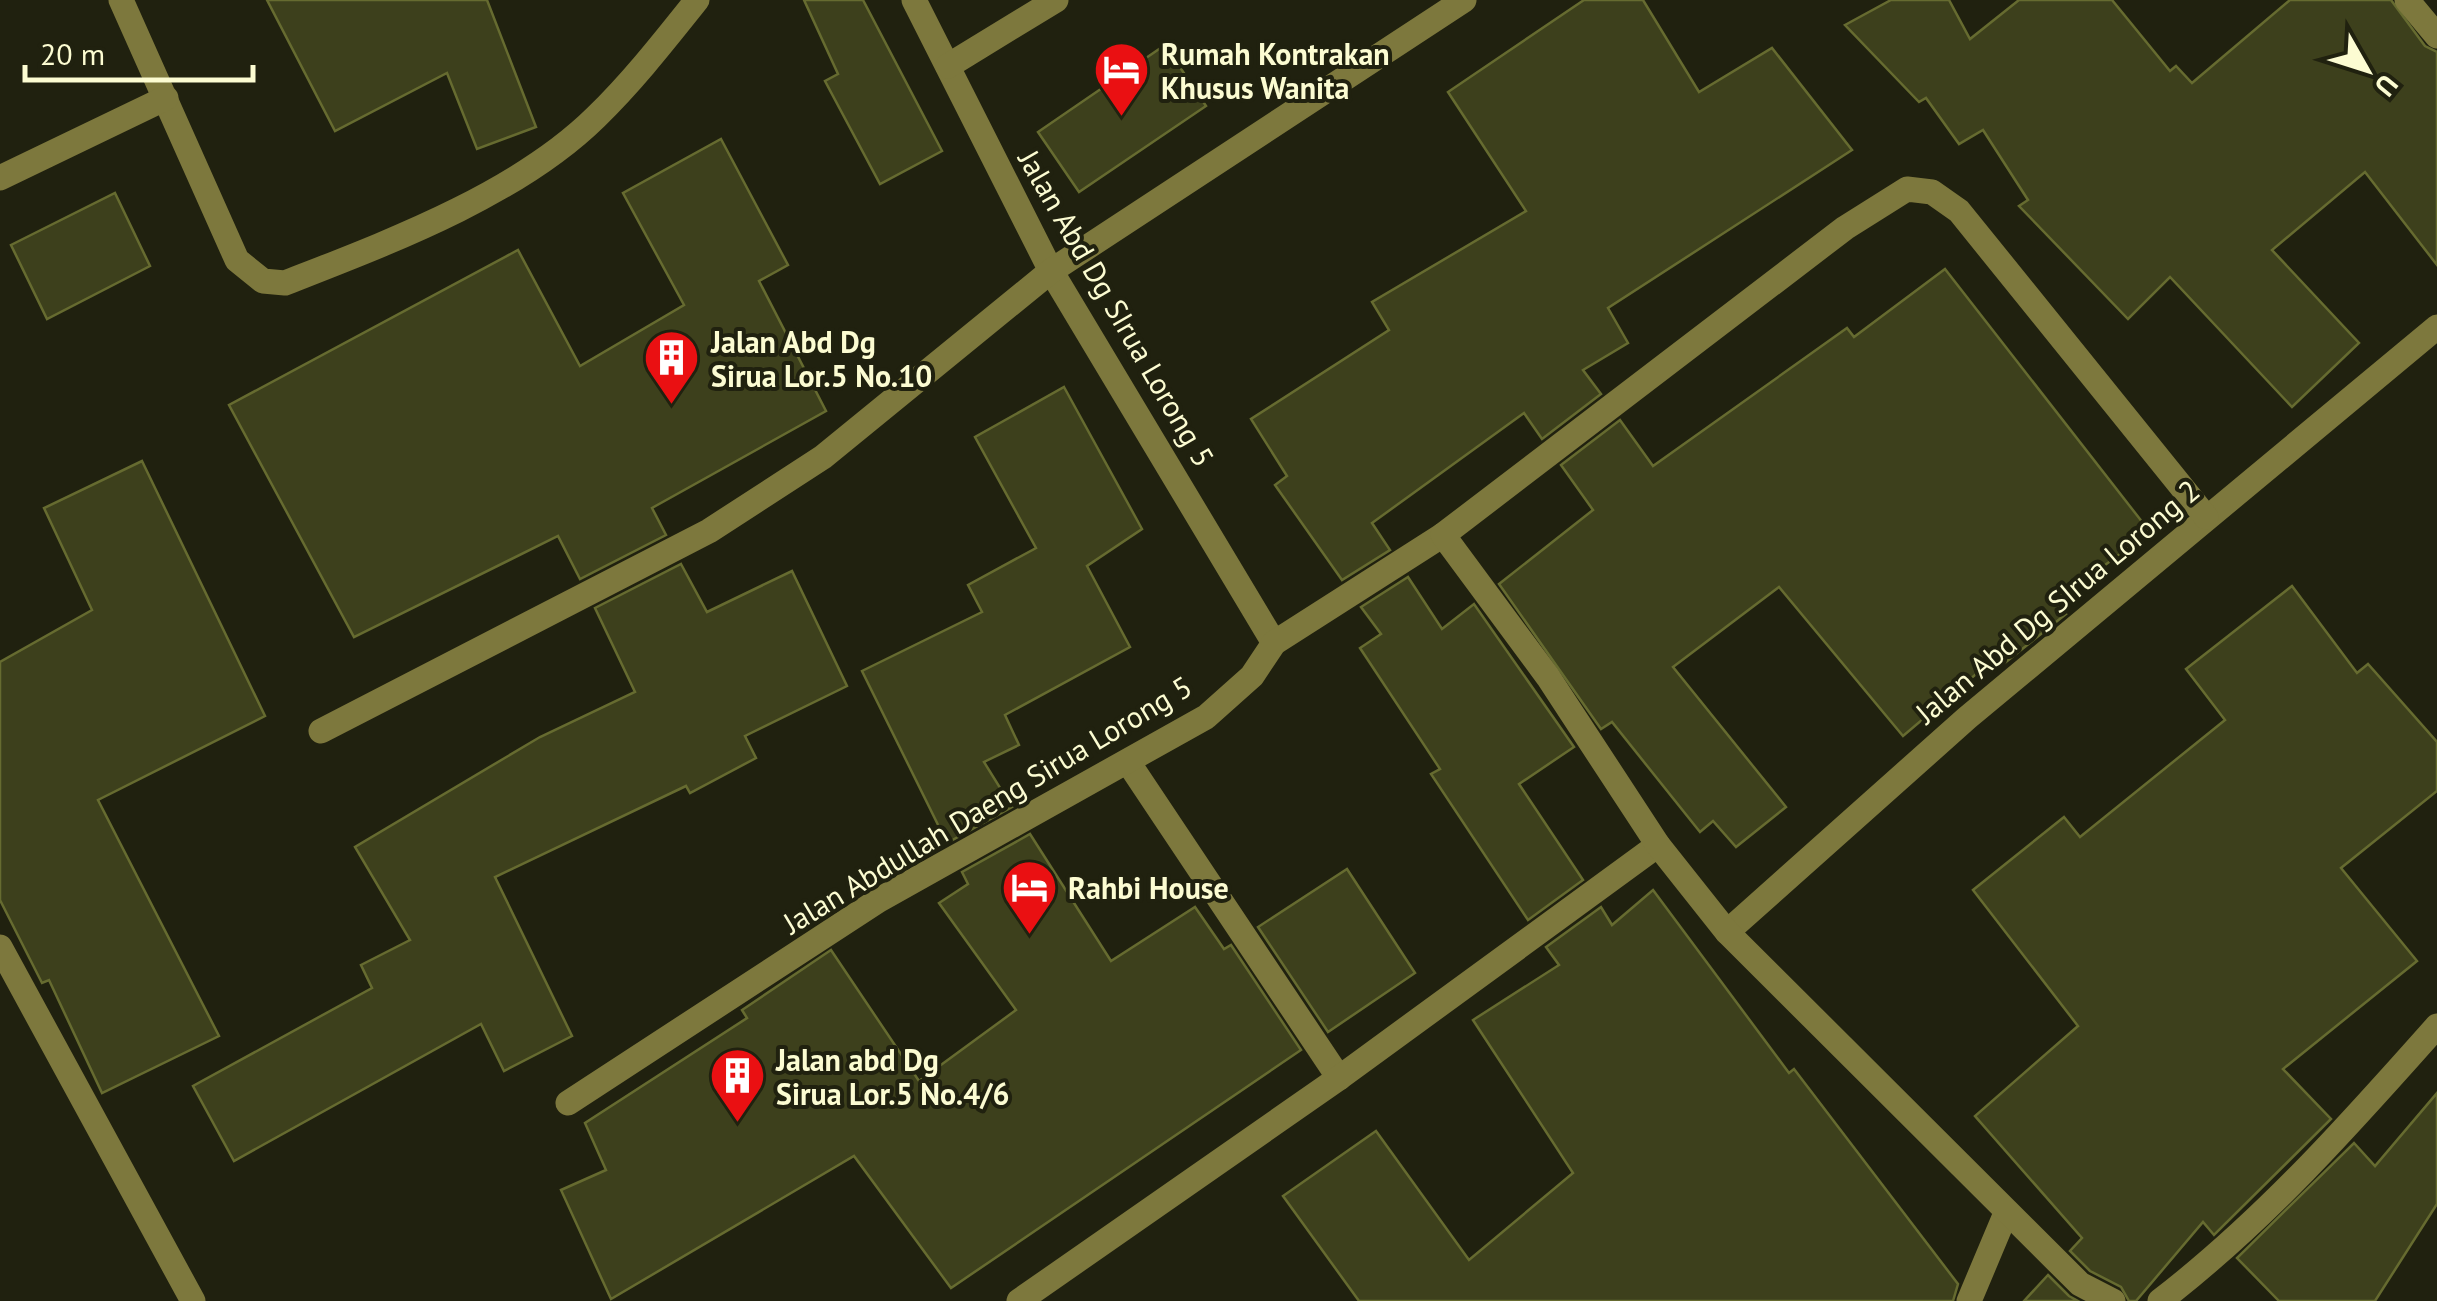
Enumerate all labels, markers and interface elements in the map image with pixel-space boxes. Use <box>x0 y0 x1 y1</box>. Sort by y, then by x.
scale bar <box>25 20 252 82</box>
north arrow <box>2317 20 2417 120</box>
text: 20 m <box>40 34 105 73</box>
place label: Rumah Kontrakan Khusus Wanita <box>1161 34 1390 107</box>
hotel icon: Rumah Kontrakan Khusus Wanita <box>1092 40 1152 119</box>
text: U <box>2367 68 2407 105</box>
street label: Jalan Abd Dg SIrua Lorong 5 <box>1009 141 1224 473</box>
place label: Jalan Abd Dg Sirua Lor.5 No.10 <box>710 322 932 395</box>
building icon: Jalan Abd Dg Sirua Lor.5 No.10 <box>642 328 702 407</box>
street label: Jalan Abd Dg SIrua Lorong 2 <box>1905 471 2207 733</box>
street label: Jalan Abdullah Daeng Sirua Lorong 5 <box>774 666 1199 943</box>
hotel icon: Rahbi House <box>999 857 1059 936</box>
place label: Rahbi House <box>1068 868 1229 907</box>
place label: Jalan abd Dg Sirua Lor.5 No.4/6 <box>775 1040 1009 1113</box>
building icon: Jalan abd Dg Sirua Lor.5 No.4/6 <box>707 1046 767 1125</box>

